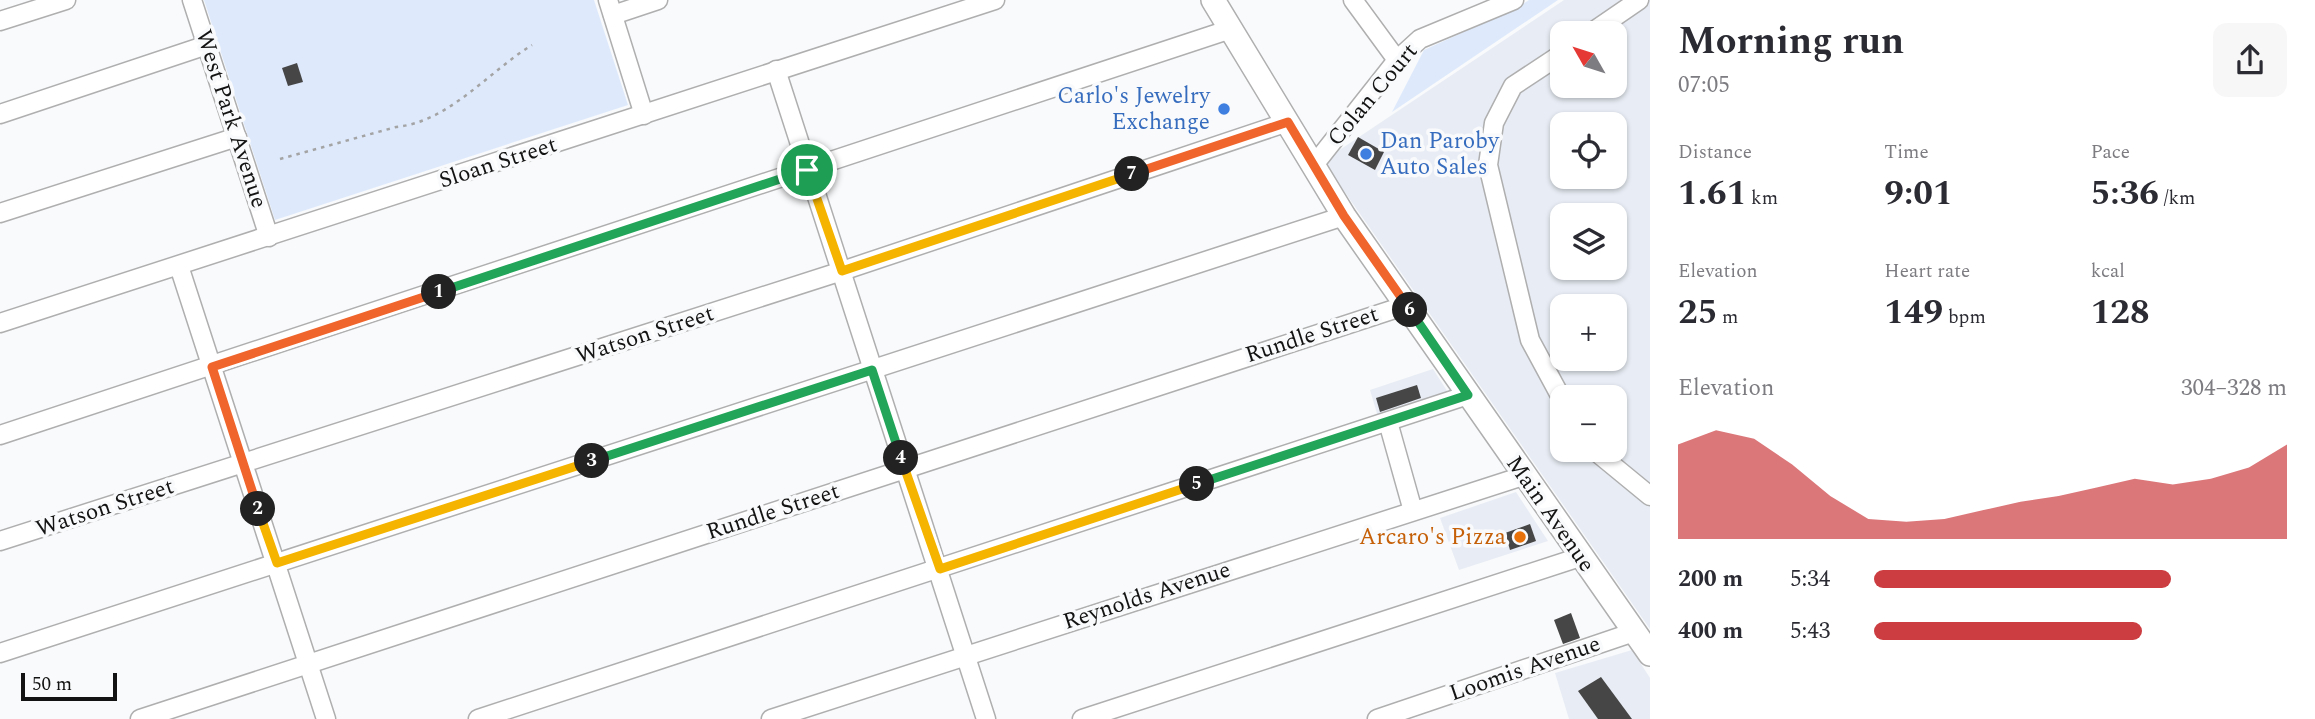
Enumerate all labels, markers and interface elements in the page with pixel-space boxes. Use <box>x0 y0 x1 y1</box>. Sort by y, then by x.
text: Morning run <box>1678 13 1904 71</box>
north arrow <box>1550 21 1628 98</box>
map controls <box>1550 21 1627 462</box>
button: share <box>2213 23 2287 97</box>
street label: West Park Avenue <box>186 25 276 213</box>
street label: Colan Court <box>1319 36 1427 154</box>
text: 07:05 <box>1678 68 1730 103</box>
place label: Carlo's Jewelry Exchange <box>1057 79 1211 140</box>
marker: Carlo's Jewelry Exchange <box>1216 101 1232 117</box>
button: locate <box>1550 112 1627 189</box>
place label: Dan Paroby Auto Sales <box>1380 124 1500 185</box>
street label: Sloan Street <box>434 127 562 199</box>
text: Distance <box>1678 138 1752 167</box>
text: Time <box>1884 138 1929 167</box>
text: Pace <box>2091 138 2130 167</box>
pin <box>777 140 837 200</box>
marker: Dan Paroby Auto Sales <box>1358 146 1374 162</box>
icon: arrive <box>788 151 826 189</box>
pin: 7 <box>1114 156 1150 192</box>
text: 7 <box>1126 159 1137 188</box>
text: 1.61 <box>1678 167 1746 220</box>
text: 9:01 <box>1884 167 1953 220</box>
text: 5:36 <box>2091 167 2159 220</box>
text: km <box>1746 184 1778 213</box>
text: /km <box>2159 184 2195 213</box>
button: layers <box>1550 203 1627 280</box>
text: Elevation <box>1678 257 1758 286</box>
text: Heart rate <box>1884 257 1970 286</box>
text: kcal <box>2091 257 2125 286</box>
pin: 1 <box>422 274 457 310</box>
text: 1 <box>433 277 444 306</box>
text: 25 <box>1678 286 1717 339</box>
text: 149 <box>1884 286 1943 339</box>
text: 128 <box>2091 286 2150 339</box>
pin: 6 <box>1392 292 1428 328</box>
button: + <box>1550 294 1627 371</box>
text: 6 <box>1404 295 1415 324</box>
street label: Watson Street <box>571 296 719 374</box>
street label: Rundle Street <box>1241 297 1383 373</box>
text: m <box>1717 303 1738 332</box>
text: bpm <box>1943 303 1986 332</box>
text: Elevation <box>1678 371 1774 406</box>
text: 304–328 m <box>2181 371 2287 406</box>
button: − <box>1550 385 1627 462</box>
pin: 4 <box>884 440 918 476</box>
text: 4 <box>895 443 906 472</box>
pin: 3 <box>574 444 610 478</box>
text: 3 <box>586 446 597 475</box>
street label: Main Avenue <box>1497 448 1603 580</box>
pin: 5 <box>1180 466 1214 502</box>
street label: Watson Street <box>31 469 179 547</box>
text: 5 <box>1191 469 1202 498</box>
street label: Rundle Street <box>702 474 844 550</box>
pin: 2 <box>240 491 276 526</box>
text: 2 <box>252 494 263 523</box>
place label: Arcaro's Pizza <box>1359 520 1506 555</box>
marker: Arcaro's Pizza <box>1512 529 1528 545</box>
street label: Reynolds Avenue <box>1059 552 1235 640</box>
text: 200 m <box>1678 562 1743 597</box>
text: 5:34 <box>1790 562 1830 597</box>
text: 400 m <box>1678 614 1743 649</box>
text: 5:43 <box>1790 614 1830 649</box>
street label: Loomis Avenue <box>1445 627 1605 711</box>
scale bar <box>21 670 117 702</box>
text: 50 m <box>32 670 72 699</box>

